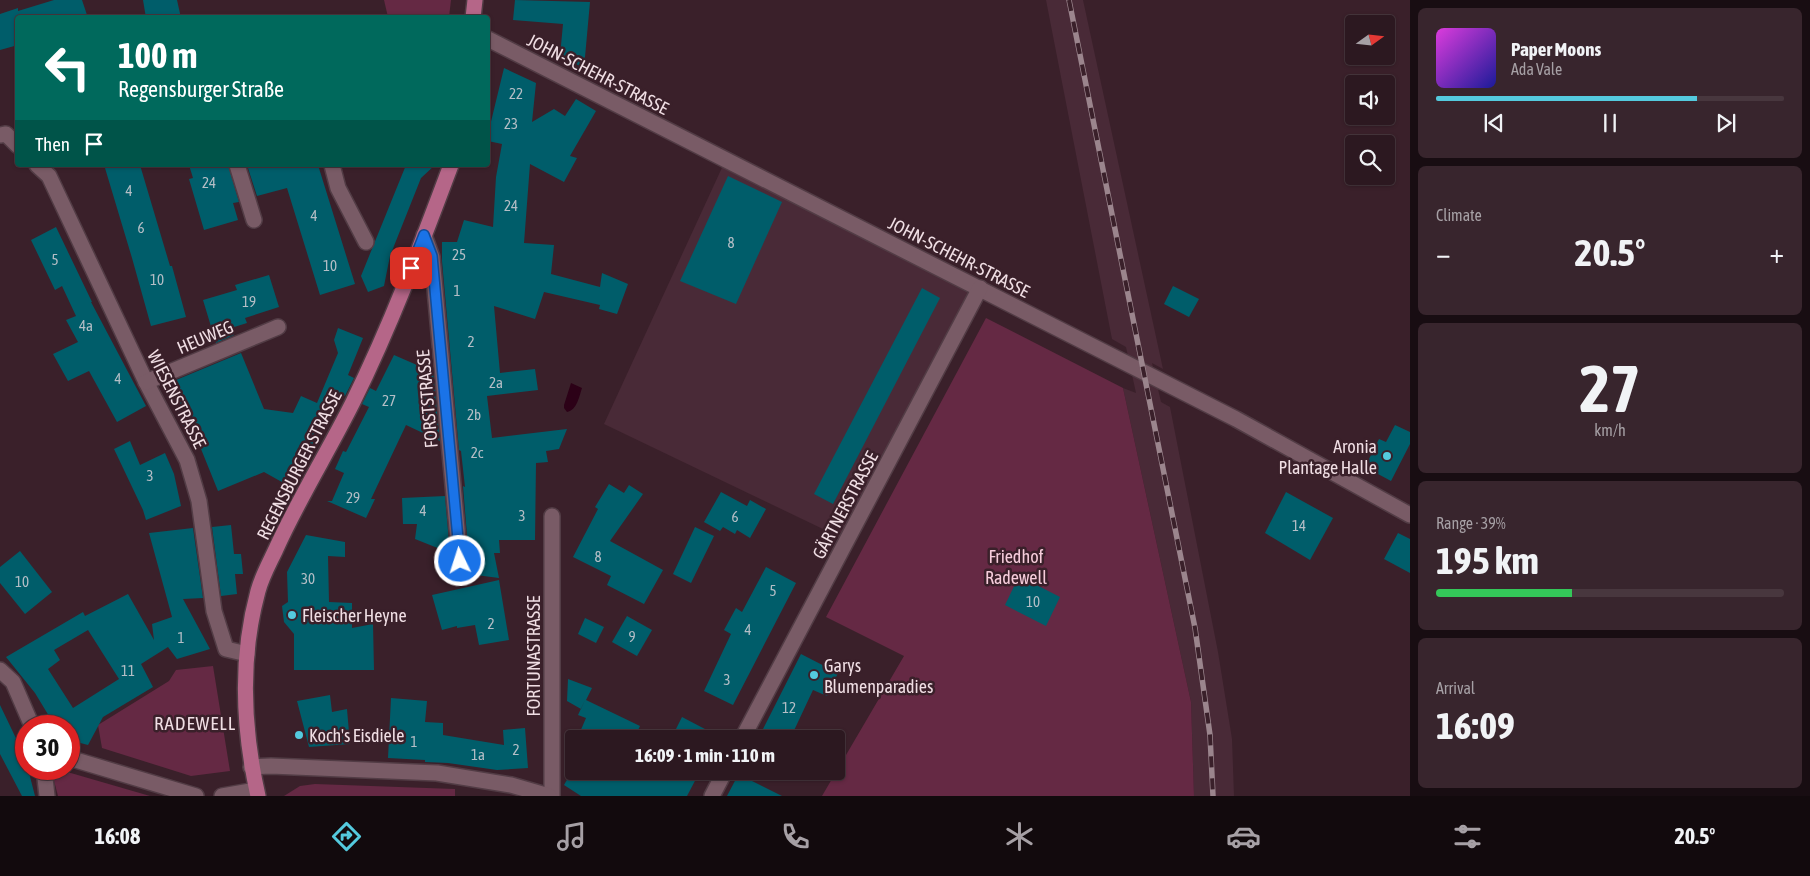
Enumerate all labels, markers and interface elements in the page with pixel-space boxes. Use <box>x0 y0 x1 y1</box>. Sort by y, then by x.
north arrow <box>1345 15 1395 65</box>
map controls <box>1345 15 1395 185</box>
street label: JOHN-SCHEHR-STRASSE <box>524 29 672 119</box>
icon: left <box>35 35 100 100</box>
text: 100 m <box>118 35 197 75</box>
text: Paper Moons <box>1511 38 1601 60</box>
text: Ada Vale <box>1511 60 1562 78</box>
button: sound <box>1345 75 1395 125</box>
text: Regensburger Straße <box>118 76 284 102</box>
house number: 22 <box>509 85 523 102</box>
icon: previous <box>1480 109 1508 137</box>
icon: pause <box>1596 109 1624 137</box>
icon: next <box>1712 109 1740 137</box>
house number: 23 <box>504 115 518 132</box>
icon: arrive <box>80 130 108 158</box>
text: Then <box>35 133 70 155</box>
button: search <box>1345 135 1395 185</box>
house number: 24 <box>202 174 216 191</box>
house number: 4 <box>125 182 133 199</box>
house number: 24 <box>504 197 518 214</box>
text: Climate <box>1436 206 1482 224</box>
house number: 4 <box>310 207 318 224</box>
street label: JOHN-SCHEHR-STRASSE <box>885 212 1033 302</box>
house number: 6 <box>137 219 145 236</box>
text: 20.5° <box>1575 231 1645 274</box>
house number: 8 <box>727 234 735 251</box>
text: − <box>1436 237 1451 269</box>
text: + <box>1769 237 1784 269</box>
house number: 25 <box>452 246 466 263</box>
pin <box>390 247 432 289</box>
house number: 5 <box>51 251 59 268</box>
icon: arrive <box>397 254 425 282</box>
house number: 10 <box>323 257 337 274</box>
house number: 10 <box>150 271 164 288</box>
house number: 1 <box>453 282 461 299</box>
house number: 19 <box>242 293 256 310</box>
street label: HEUWEG <box>174 316 236 358</box>
house number: 4a <box>79 317 93 334</box>
house number: 2 <box>467 333 475 350</box>
street label: WIESENSTRASSE <box>143 346 211 452</box>
street label: FORSTSTRASSE <box>412 349 442 449</box>
text: 27 <box>1579 351 1641 426</box>
house number: 4 <box>114 370 122 387</box>
house number: 2a <box>489 374 503 391</box>
street label: REGENSBURGER STRASSE <box>252 387 346 543</box>
house number: 27 <box>382 392 396 409</box>
house number: 2b <box>467 406 481 423</box>
text: km/h <box>1594 421 1626 439</box>
place label: Aronia Plantage Halle <box>1278 436 1377 478</box>
house number: 2c <box>471 444 484 461</box>
street label: GÄRTNERSTRASSE <box>808 447 882 562</box>
marker: Aronia Plantage Halle <box>1381 450 1393 462</box>
house number: 3 <box>146 467 154 484</box>
house number: 29 <box>346 489 360 506</box>
house number: 4 <box>419 502 427 519</box>
house number: 3 <box>518 507 526 524</box>
house number: 6 <box>731 508 739 525</box>
text: Range · 39% <box>1436 514 1506 532</box>
house number: 14 <box>1292 517 1306 534</box>
position arrow <box>433 534 485 586</box>
text: 195 km <box>1436 539 1539 582</box>
park label: Friedhof Radewell <box>985 546 1047 588</box>
house number: 8 <box>594 548 602 565</box>
house number: 30 <box>301 570 315 587</box>
house number: 10 <box>15 573 29 590</box>
house number: 5 <box>769 582 777 599</box>
house number: 10 <box>1026 593 1040 610</box>
street label: FORTUNASTRASSE <box>523 595 544 716</box>
place label: Fleischer Heyne <box>302 605 407 626</box>
marker: Fleischer Heyne <box>286 609 298 621</box>
house number: 2 <box>487 615 495 632</box>
house number: 4 <box>744 621 752 638</box>
house number: 9 <box>628 628 636 645</box>
house number: 1 <box>177 629 185 646</box>
place label: Garys Blumenparadies <box>824 655 933 697</box>
house number: 11 <box>121 662 135 679</box>
marker: Garys Blumenparadies <box>808 669 820 681</box>
house number: 3 <box>723 671 731 688</box>
text: Arrival <box>1436 679 1475 697</box>
house number: 12 <box>782 699 796 716</box>
text: 16:09 <box>1436 704 1515 747</box>
district label: RADEWELL <box>154 712 236 734</box>
speed limit sign: 30 <box>15 715 80 780</box>
place label: Koch's Eisdiele <box>309 725 405 746</box>
marker: Koch's Eisdiele <box>293 729 305 741</box>
house number: 1 <box>410 733 418 750</box>
house number: 2 <box>512 741 520 758</box>
text: 16:09 · 1 min · 110 m <box>635 744 775 766</box>
house number: 1a <box>471 746 485 763</box>
icon: directions <box>329 819 364 854</box>
icon: music <box>554 819 589 854</box>
icon: phone <box>778 819 813 854</box>
icon: climate <box>1002 819 1037 854</box>
icon: car <box>1226 819 1261 854</box>
icon: filters <box>1450 819 1485 854</box>
text: 16:08 <box>95 823 140 849</box>
text: 20.5° <box>1674 823 1715 849</box>

